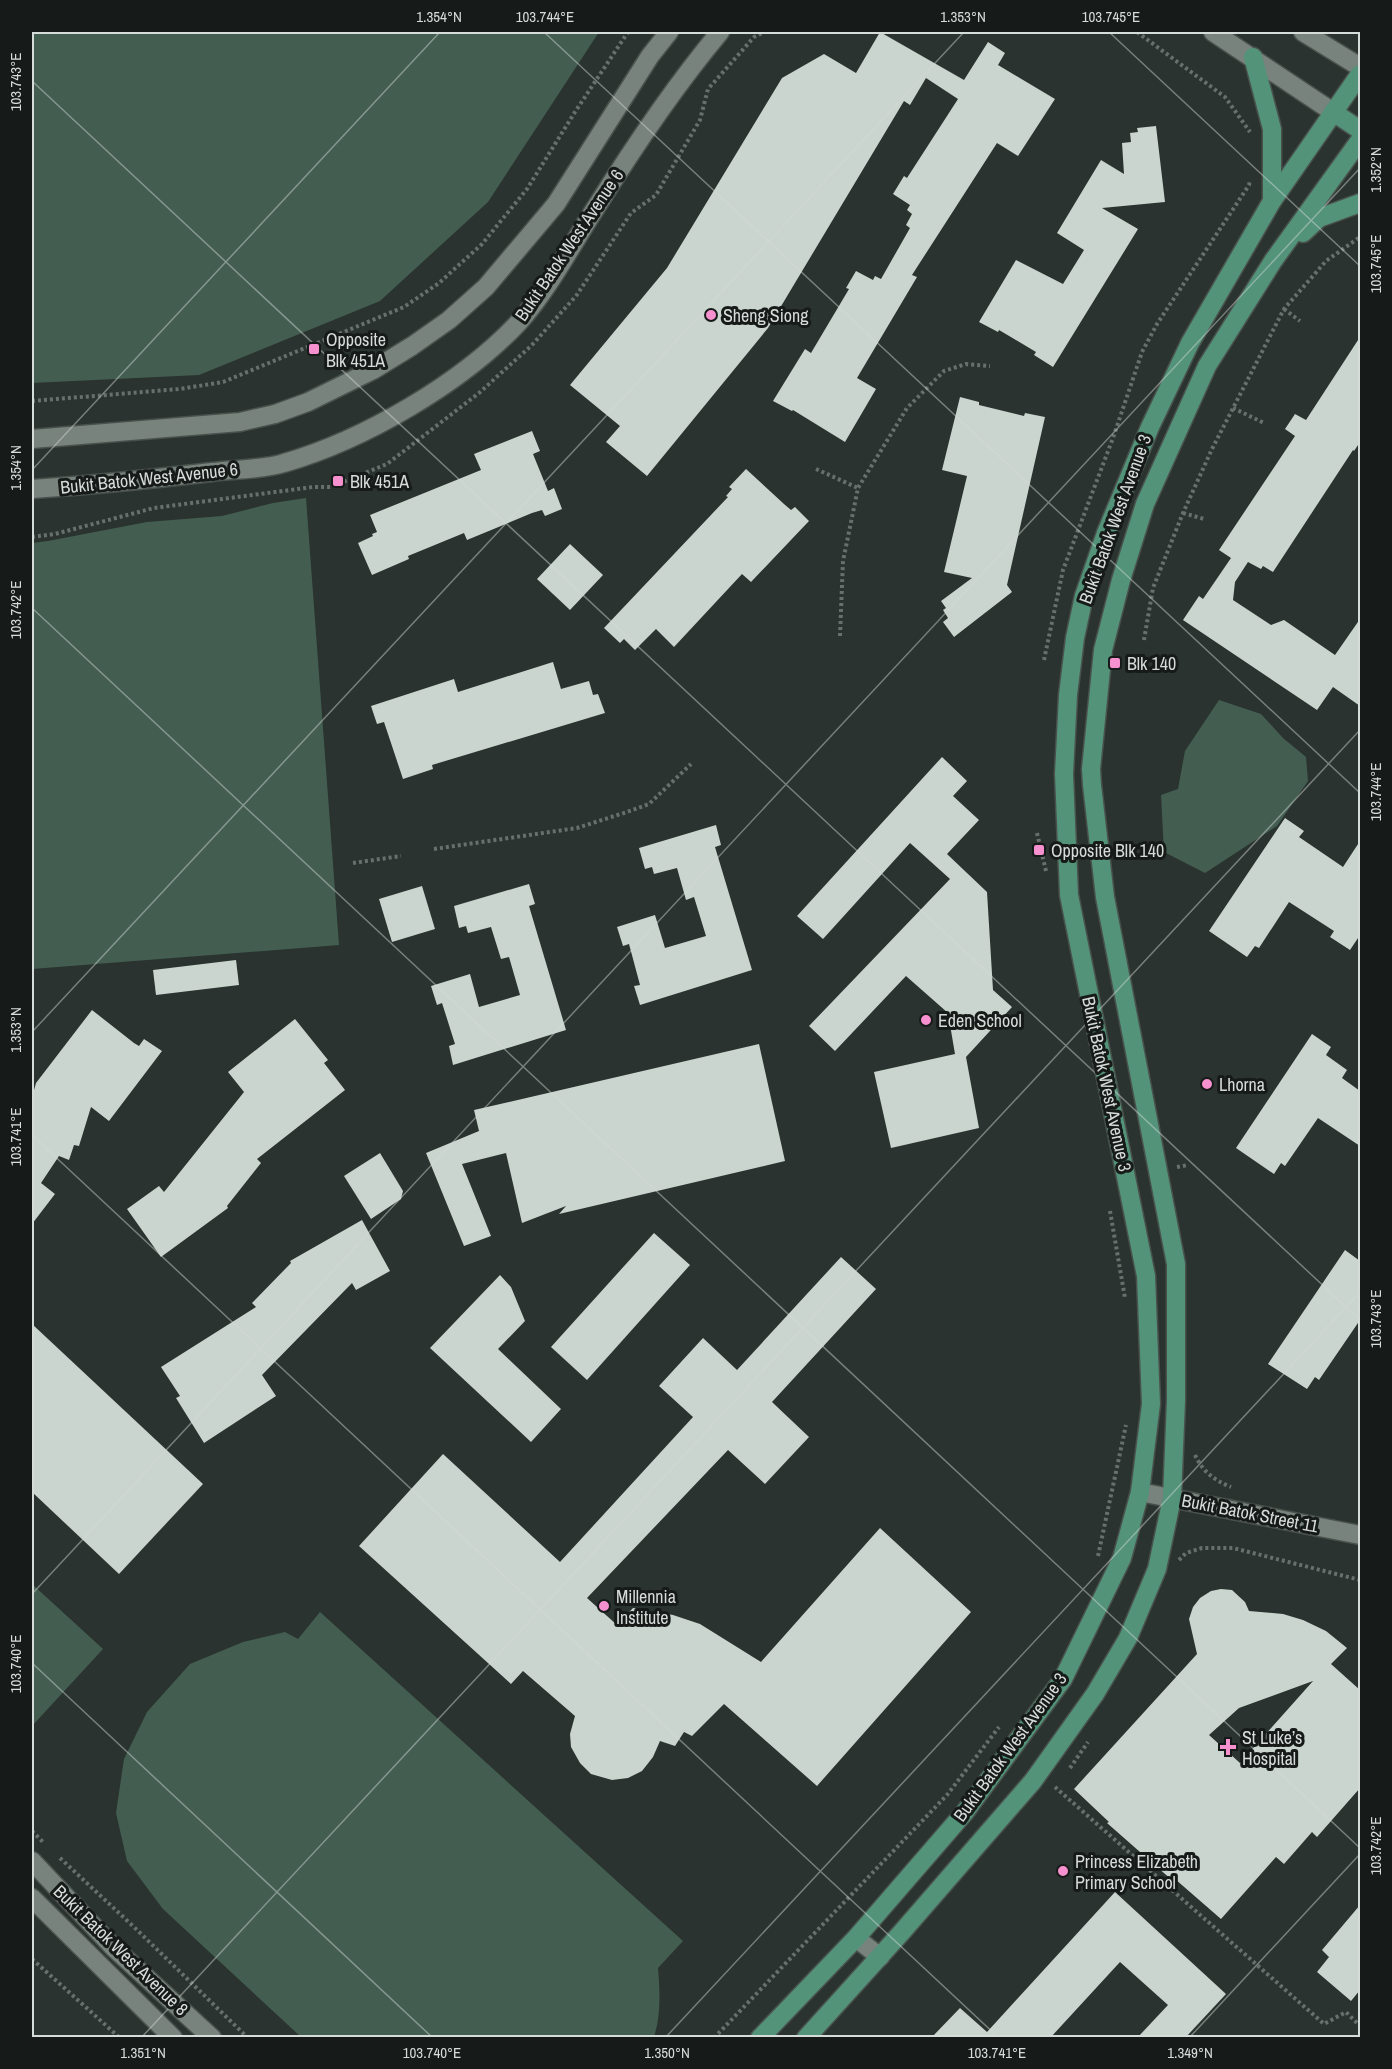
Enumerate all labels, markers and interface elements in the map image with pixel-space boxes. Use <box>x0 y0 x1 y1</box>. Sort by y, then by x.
text: 1.354°N <box>416 6 462 27</box>
text: 103.744°E <box>516 6 574 27</box>
text: 1.353°N <box>940 6 986 27</box>
text: 103.745°E <box>1082 6 1140 27</box>
text: 103.743°E <box>5 53 26 111</box>
text: 1.352°N <box>1365 147 1386 193</box>
street label: Bukit Batok West Avenue 6 <box>509 164 629 326</box>
text: 103.745°E <box>1365 235 1386 293</box>
place label: Sheng Siong <box>723 303 809 328</box>
marker: Sheng Siong <box>704 308 718 322</box>
place label: Opposite Blk 451A <box>326 327 386 373</box>
marker: Opposite Blk 451A <box>307 342 321 356</box>
street label: Bukit Batok West Avenue 3 <box>1073 431 1157 607</box>
text: 1.354°N <box>5 445 26 491</box>
street label: Bukit Batok West Avenue 6 <box>59 456 239 500</box>
place label: Blk 451A <box>350 469 409 494</box>
marker: Blk 451A <box>331 474 345 488</box>
text: 103.742°E <box>5 581 26 639</box>
place label: Blk 140 <box>1127 651 1176 676</box>
marker: Blk 140 <box>1108 656 1122 670</box>
text: 103.744°E <box>1365 763 1386 821</box>
place label: Opposite Blk 140 <box>1051 838 1164 863</box>
marker: Opposite Blk 140 <box>1032 843 1046 857</box>
street label: Bukit Batok West Avenue 3 <box>1076 994 1138 1174</box>
text: 1.353°N <box>5 1007 26 1053</box>
place label: Eden School <box>938 1008 1022 1033</box>
marker: Eden School <box>919 1013 933 1027</box>
place label: Lhorna <box>1219 1072 1265 1097</box>
marker: Lhorna <box>1200 1077 1214 1091</box>
text: 103.741°E <box>5 1108 26 1166</box>
text: 103.743°E <box>1365 1290 1386 1348</box>
street label: Bukit Batok Street 11 <box>1180 1488 1321 1539</box>
place label: Millennia Institute <box>616 1584 676 1630</box>
marker: Millennia Institute <box>597 1599 611 1613</box>
text: 103.740°E <box>5 1635 26 1693</box>
street label: Bukit Batok West Avenue 3 <box>947 1667 1073 1827</box>
place label: St Luke’s Hospital <box>1242 1725 1302 1771</box>
marker: St Luke’s Hospital <box>1219 1738 1237 1756</box>
text: 103.742°E <box>1365 1817 1386 1875</box>
place label: Princess Elizabeth Primary School <box>1075 1849 1198 1895</box>
marker: Princess Elizabeth Primary School <box>1056 1864 1070 1878</box>
street label: Bukit Batok West Avenue 8 <box>48 1879 194 2021</box>
text: 1.351°N <box>120 2042 166 2063</box>
text: 103.740°E <box>403 2042 461 2063</box>
text: 1.350°N <box>644 2042 690 2063</box>
text: 103.741°E <box>968 2042 1026 2063</box>
text: 1.349°N <box>1167 2042 1213 2063</box>

